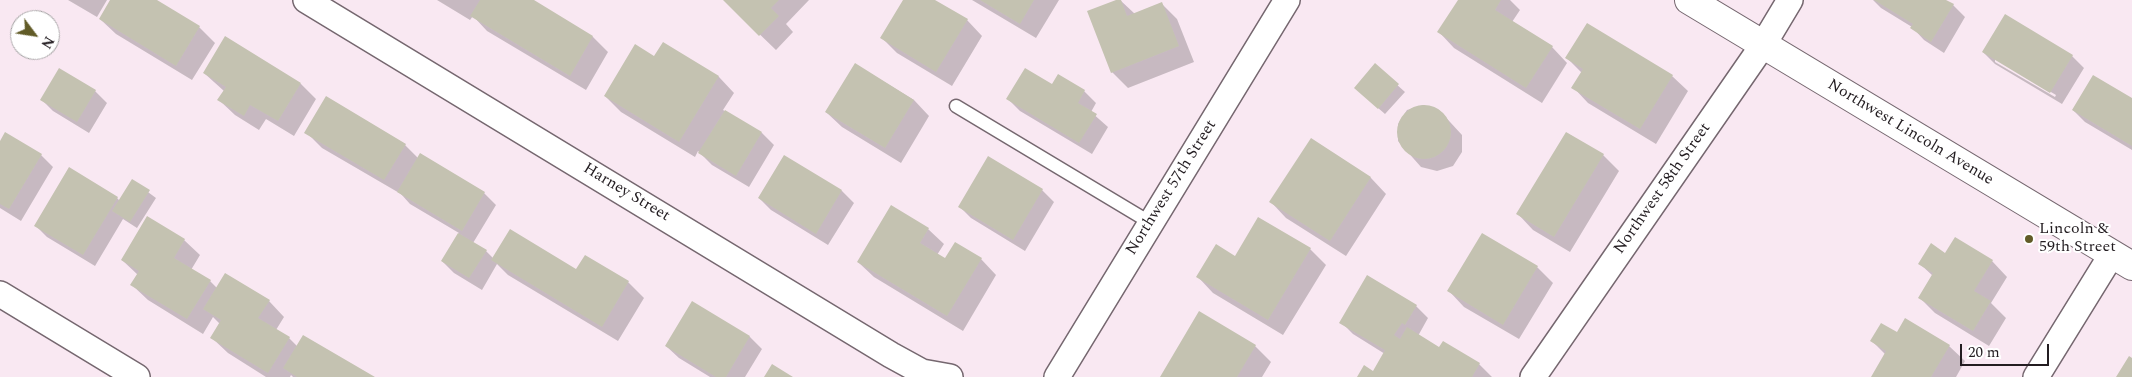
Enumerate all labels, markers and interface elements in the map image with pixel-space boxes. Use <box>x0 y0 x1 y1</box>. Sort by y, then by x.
north arrow <box>10 10 60 60</box>
text: N <box>35 32 59 53</box>
street label: Northwest Lincoln Avenue <box>1823 76 1997 190</box>
street label: Northwest 57th Street <box>1123 117 1221 259</box>
street label: Northwest 58th Street <box>1610 120 1716 258</box>
street label: Harney Street <box>579 160 673 226</box>
place label: Lincoln & 59th Street <box>2039 220 2116 258</box>
marker: Lincoln & 59th Street <box>2023 233 2035 245</box>
scale bar <box>1962 334 2051 366</box>
text: 20 m <box>1968 341 2000 364</box>

